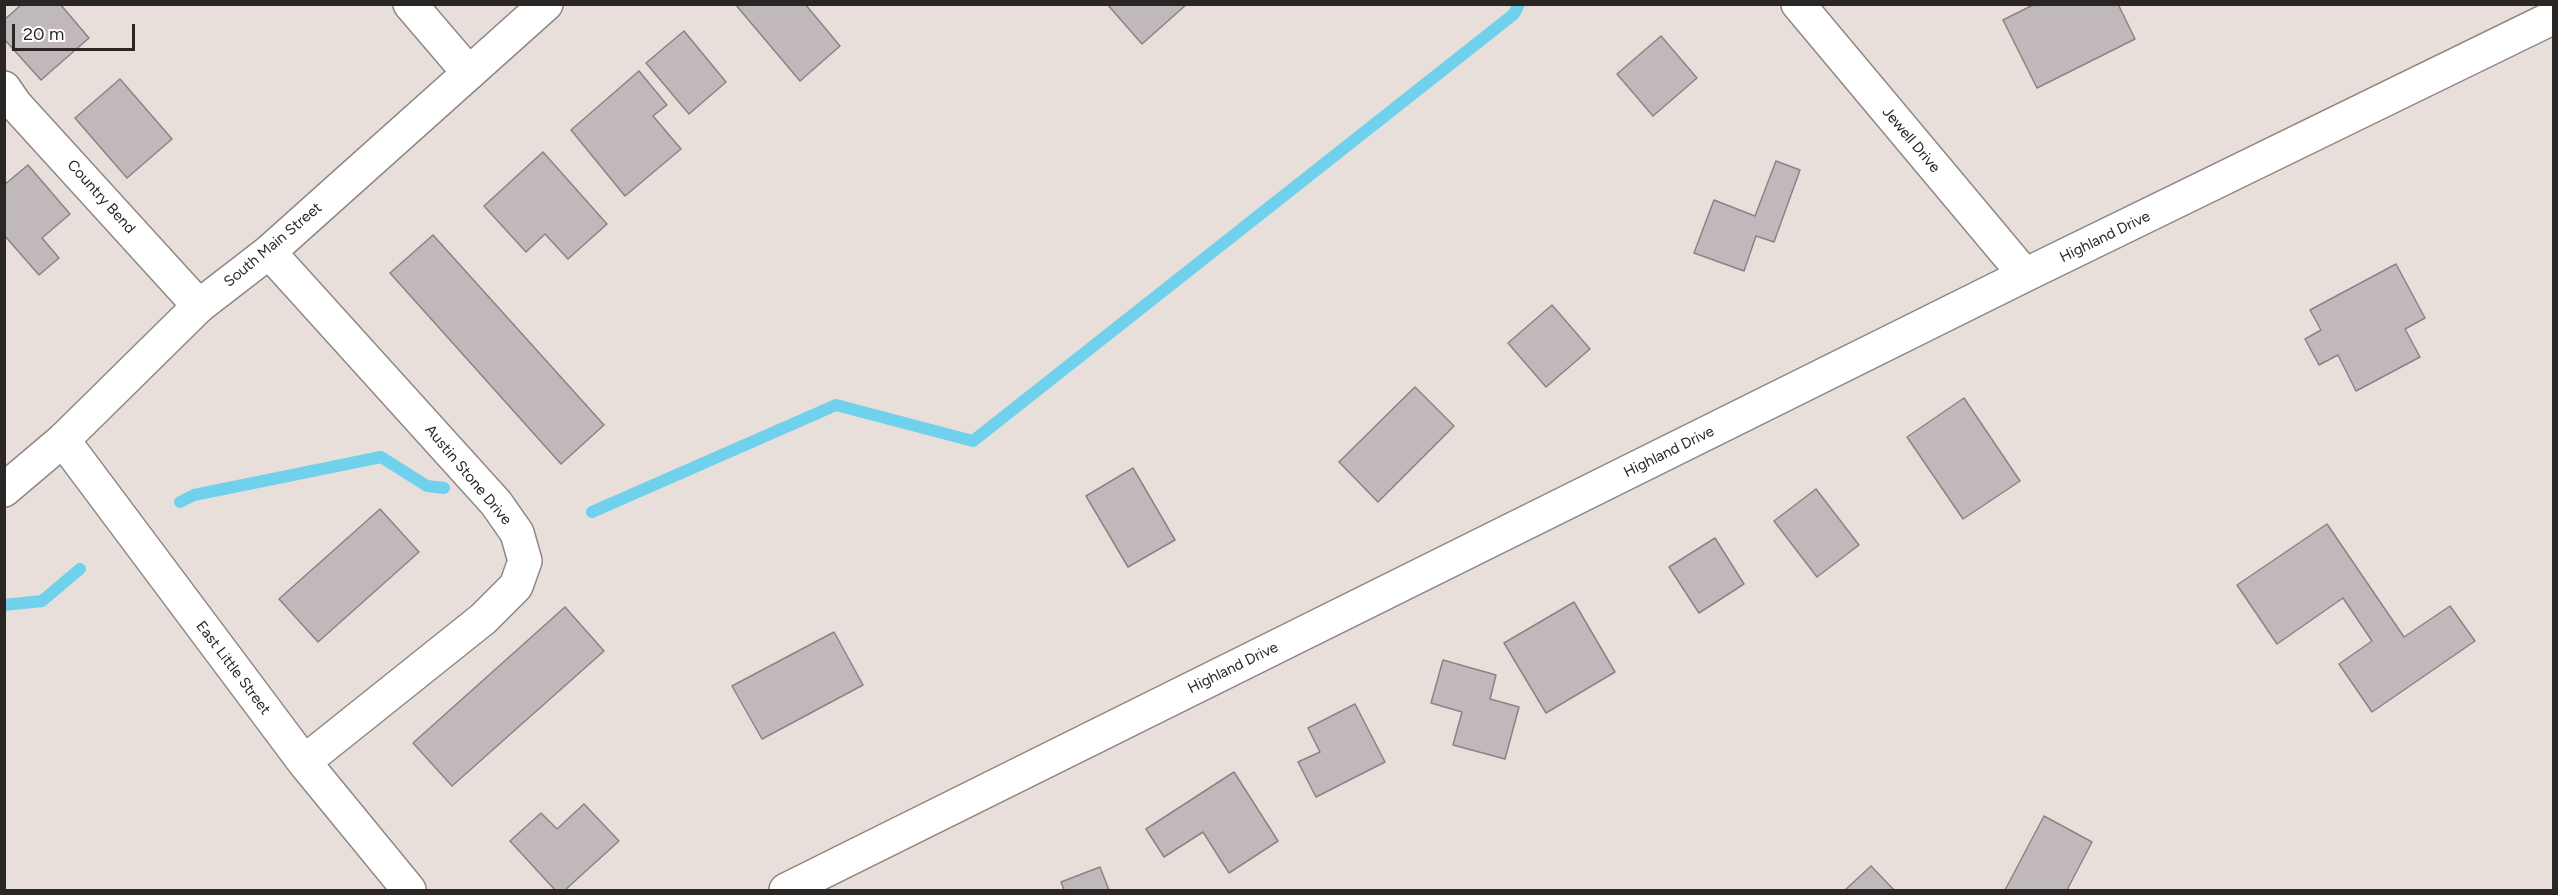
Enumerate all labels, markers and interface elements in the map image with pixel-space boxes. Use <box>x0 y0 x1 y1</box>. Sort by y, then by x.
scale bar <box>15 12 138 50</box>
text: 20 m <box>23 23 64 45</box>
street label: Jewell Drive <box>1878 103 1944 177</box>
street label: Country Bend <box>63 156 139 238</box>
street label: South Main Street <box>221 199 325 291</box>
street label: Highland Drive <box>2057 207 2153 267</box>
street label: Austin Stone Drive <box>421 421 515 529</box>
street label: Highland Drive <box>1621 422 1717 482</box>
street label: East Little Street <box>192 618 274 718</box>
street label: Highland Drive <box>1185 638 1281 698</box>

